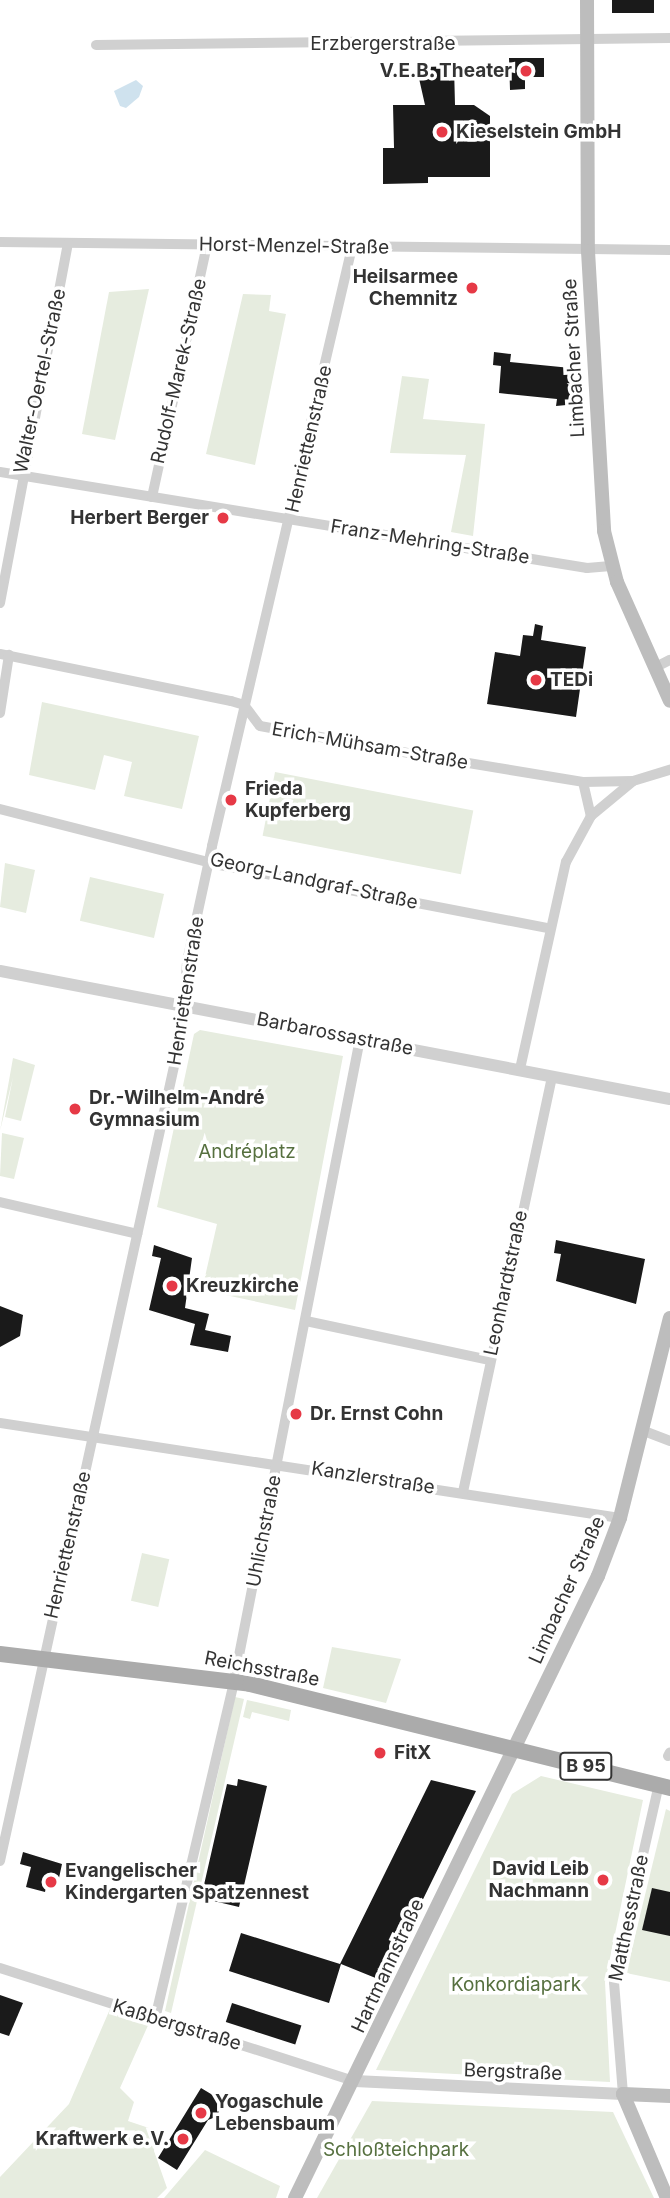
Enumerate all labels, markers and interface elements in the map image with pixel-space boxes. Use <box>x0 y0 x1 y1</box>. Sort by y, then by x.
street label: Erzbergerstraße <box>310 33 456 55</box>
place label: V.E.B. Theater <box>379 60 512 82</box>
marker: V.E.B. Theater <box>518 63 534 79</box>
place label: Kieselstein GmbH <box>456 121 621 143</box>
marker: Kieselstein GmbH <box>434 124 450 140</box>
street label: Horst-Menzel-Straße <box>199 233 389 259</box>
place label: Heilsarmee Chemnitz <box>353 266 458 310</box>
street label: Rudolf-Marek-Straße <box>147 276 211 466</box>
street label: Limbacher Straße <box>558 278 590 438</box>
marker: Heilsarmee Chemnitz <box>464 280 480 296</box>
street label: Walter-Oertel-Straße <box>9 287 71 475</box>
street label: Henriettenstraße <box>281 363 337 515</box>
place label: Herbert Berger <box>70 507 209 529</box>
marker: Herbert Berger <box>215 510 231 526</box>
street label: Franz-Mehring-Straße <box>329 515 531 569</box>
place label: TEDi <box>550 669 593 691</box>
marker: TEDi <box>528 672 544 688</box>
street label: Erich-Mühsam-Straße <box>270 717 470 775</box>
place label: Frieda Kupferberg <box>245 778 351 822</box>
marker: Frieda Kupferberg <box>223 792 239 808</box>
street label: Georg-Landgraf-Straße <box>208 848 420 914</box>
street label: Henriettenstraße <box>163 915 209 1067</box>
street label: Barbarossastraße <box>255 1008 415 1060</box>
place label: Dr.-Wilhelm-André Gymnasium <box>89 1087 265 1131</box>
marker: Dr.-Wilhelm-André Gymnasium <box>67 1101 83 1117</box>
park label: Andréplatz <box>198 1141 296 1163</box>
street label: Leonhardtstraße <box>479 1208 533 1358</box>
place label: Kreuzkirche <box>186 1275 299 1297</box>
marker: Kreuzkirche <box>164 1278 180 1294</box>
place label: Dr. Ernst Cohn <box>310 1403 444 1425</box>
marker: Dr. Ernst Cohn <box>288 1406 304 1422</box>
street label: Kanzlerstraße <box>310 1457 436 1499</box>
street label: Henriettenstraße <box>40 1469 96 1621</box>
street label: Uhlichstraße <box>242 1473 286 1589</box>
street label: Limbacher Straße <box>524 1513 610 1667</box>
street label: Reichsstraße <box>203 1647 321 1691</box>
place label: FitX <box>394 1742 431 1764</box>
marker: FitX <box>372 1745 388 1761</box>
road number: B 95 <box>558 1751 614 1780</box>
street label: Matthesstraße <box>604 1853 654 1983</box>
place label: David Leib Nachmann <box>488 1858 589 1902</box>
place label: Evangelischer Kindergarten Spatzennest <box>65 1860 309 1904</box>
marker: David Leib Nachmann <box>595 1872 611 1888</box>
marker: Evangelischer Kindergarten Spatzennest <box>43 1874 59 1890</box>
street label: Hartmannstraße <box>347 1895 429 2037</box>
park label: Konkordiapark <box>451 1974 581 1996</box>
street label: Kaßbergstraße <box>110 1995 244 2055</box>
street label: Bergstraße <box>463 2059 563 2085</box>
place label: Yogaschule Lebensbaum <box>215 2091 335 2135</box>
marker: Yogaschule Lebensbaum <box>193 2105 209 2121</box>
place label: Kraftwerk e.V. <box>36 2128 169 2150</box>
marker: Kraftwerk e.V. <box>175 2131 191 2147</box>
park label: Schloßteichpark <box>323 2139 469 2161</box>

